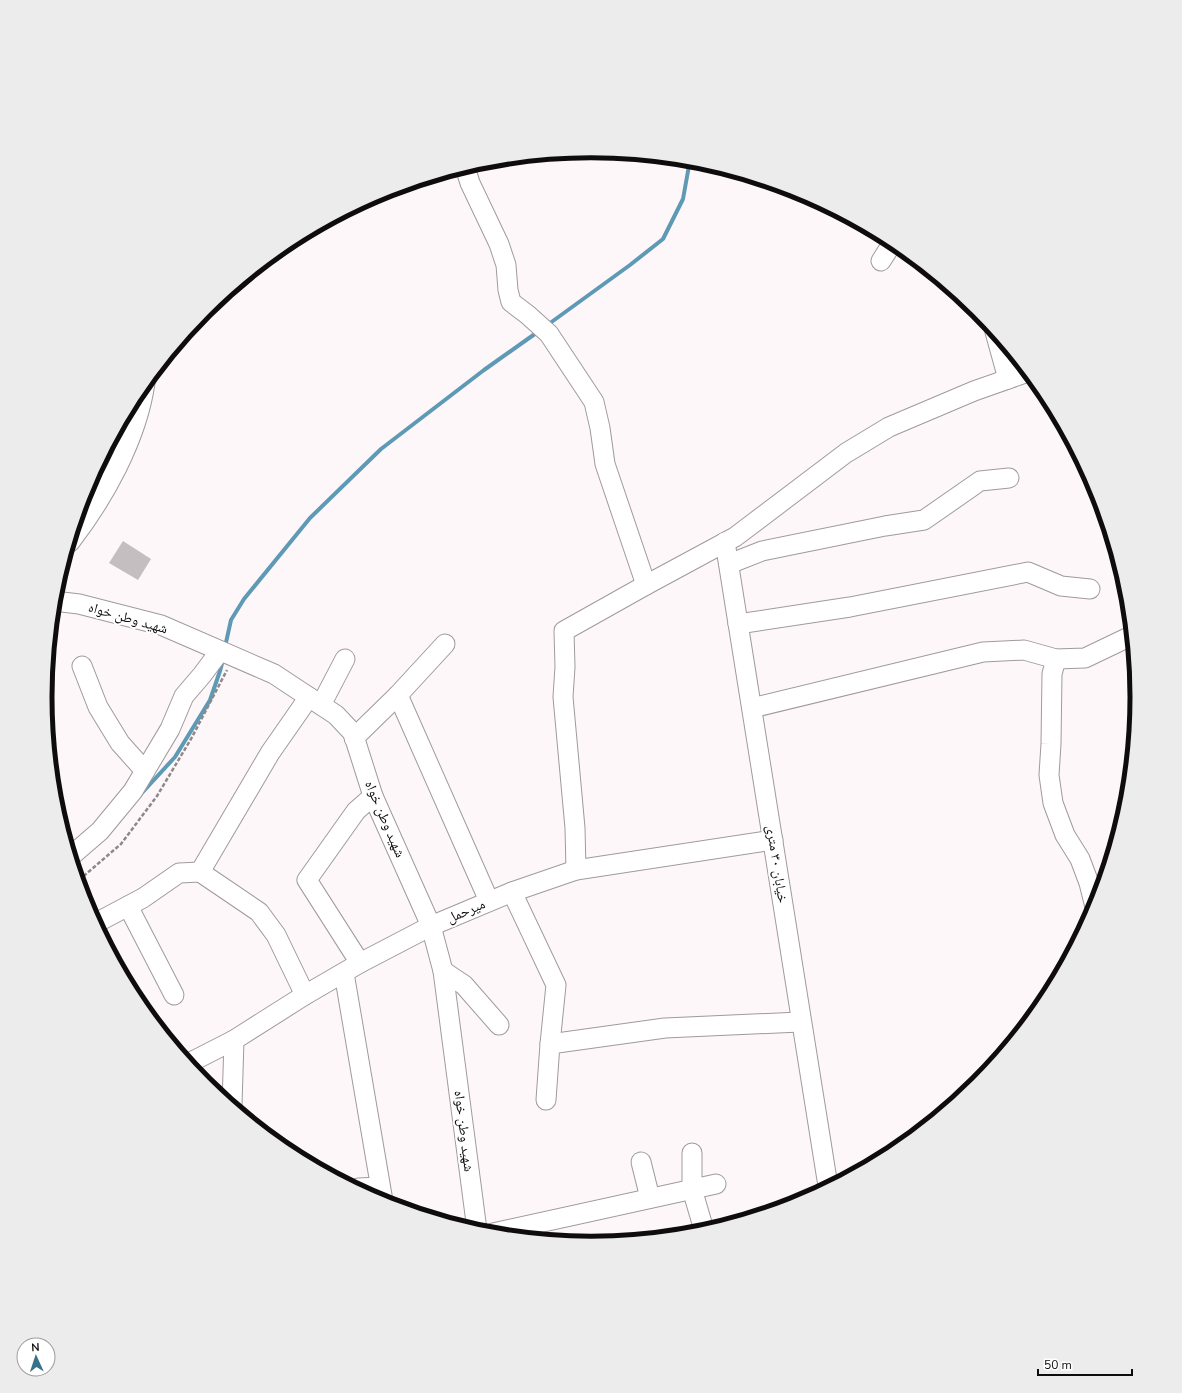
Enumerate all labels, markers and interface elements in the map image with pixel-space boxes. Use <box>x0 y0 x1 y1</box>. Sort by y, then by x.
street label: شهید وطن خواه <box>86 598 170 638</box>
street label: شهید وطن خواه <box>360 778 410 860</box>
street label: خیابان ۳۰ متری <box>761 824 793 904</box>
street label: میرحمل <box>444 894 488 928</box>
street label: شهید وطن خواه <box>450 1089 478 1173</box>
north arrow <box>16 1337 56 1377</box>
text: N <box>31 1340 40 1355</box>
scale bar <box>1038 1351 1132 1377</box>
text: 50 m <box>1044 1357 1072 1373</box>

